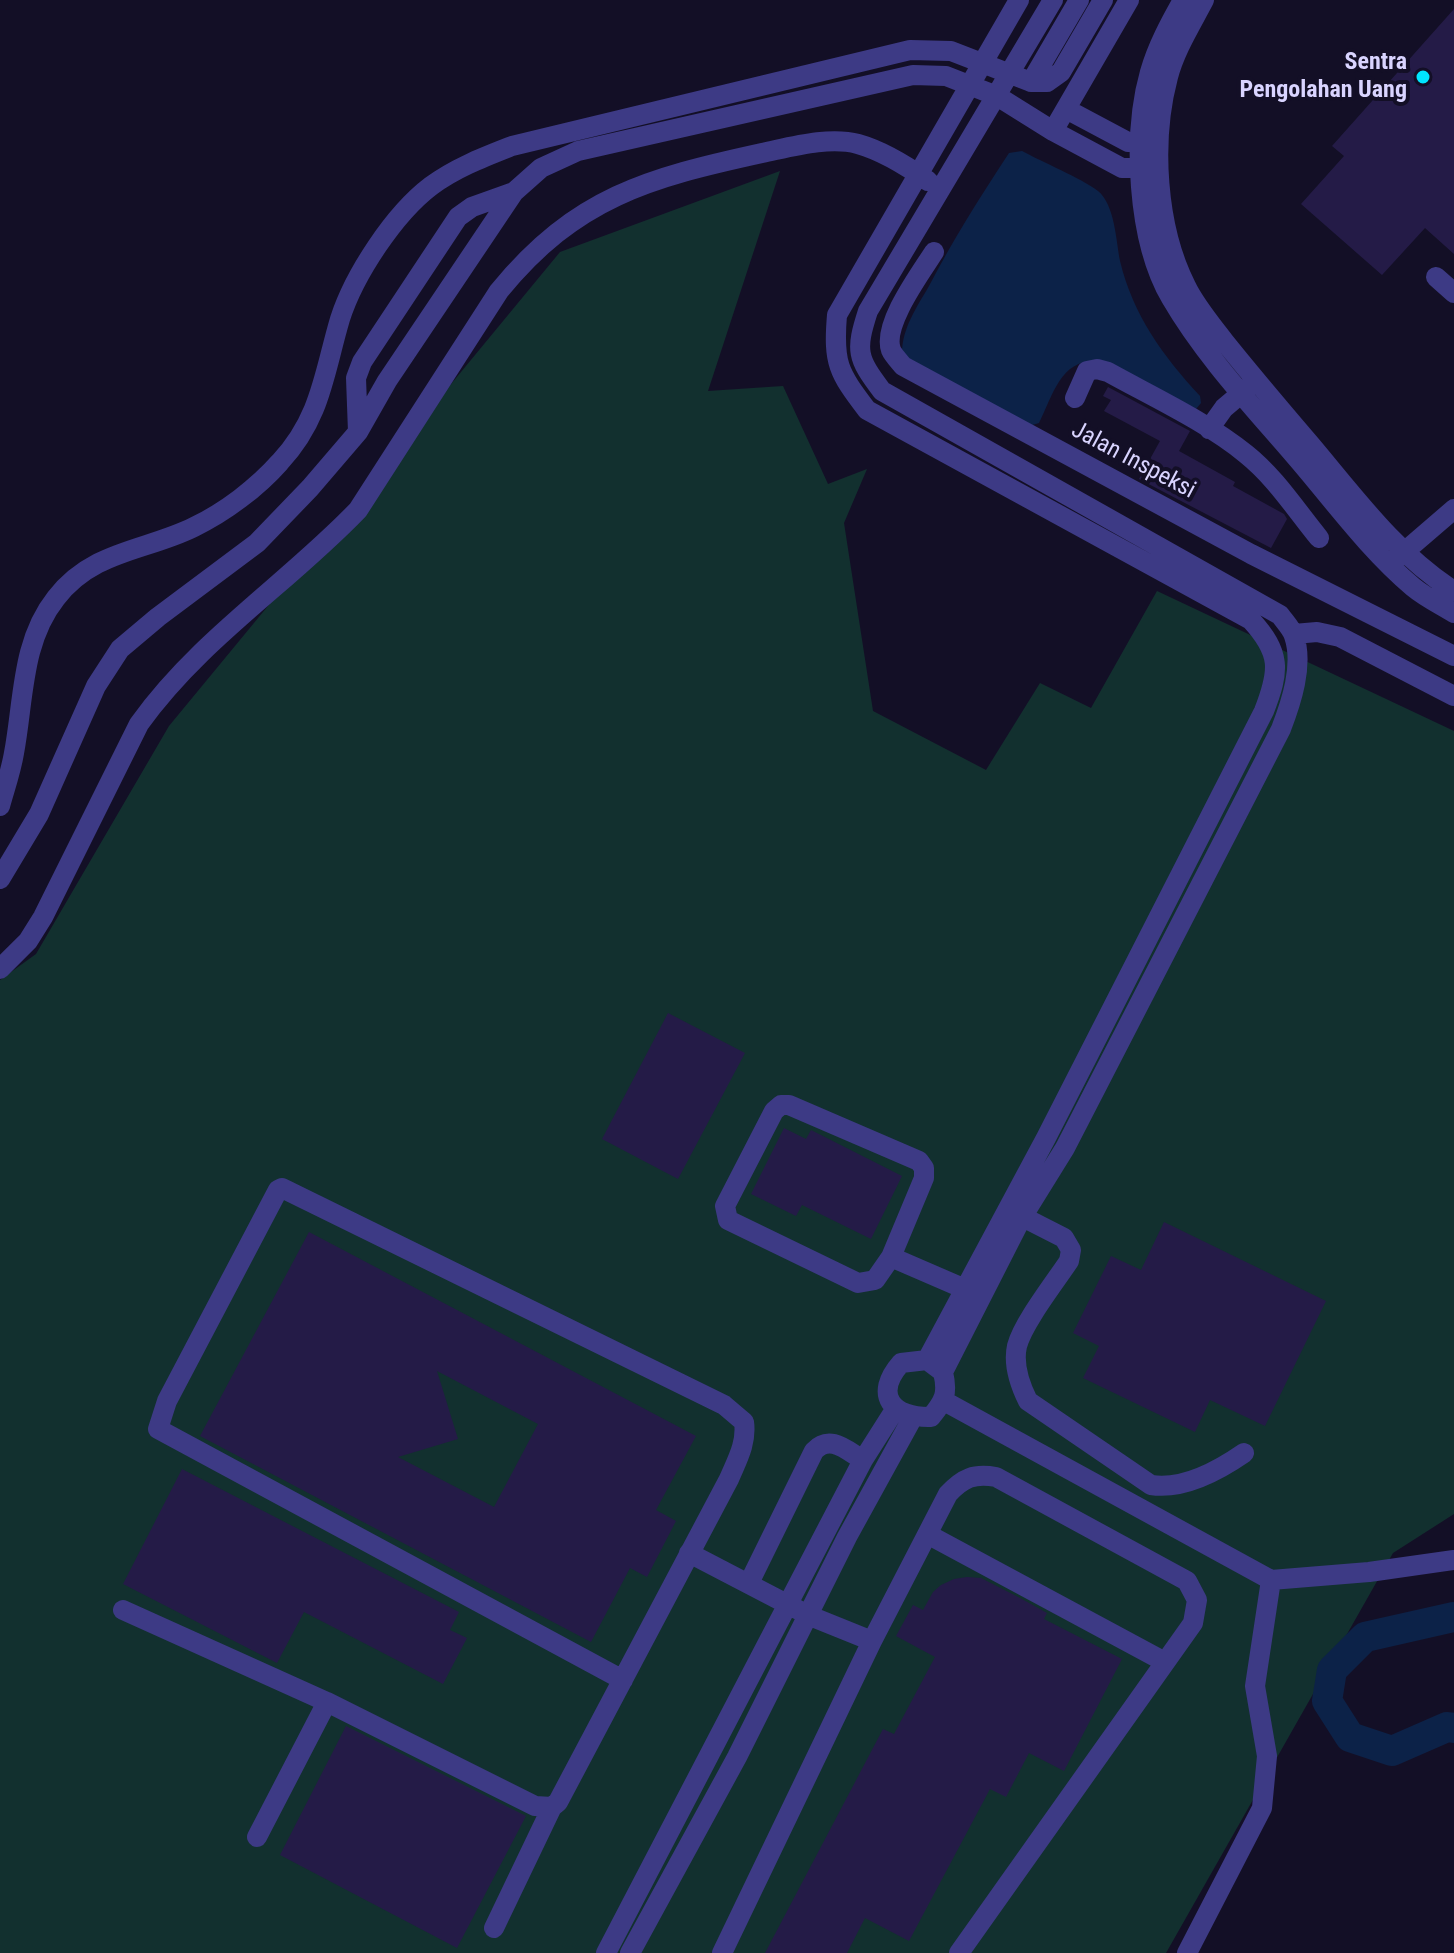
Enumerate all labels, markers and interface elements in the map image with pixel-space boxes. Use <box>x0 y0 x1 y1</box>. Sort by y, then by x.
place label: Sentra Pengolahan Uang <box>1239 49 1407 105</box>
marker: Sentra Pengolahan Uang <box>1414 68 1432 86</box>
street label: Jalan Inspeksi <box>1066 416 1200 506</box>

